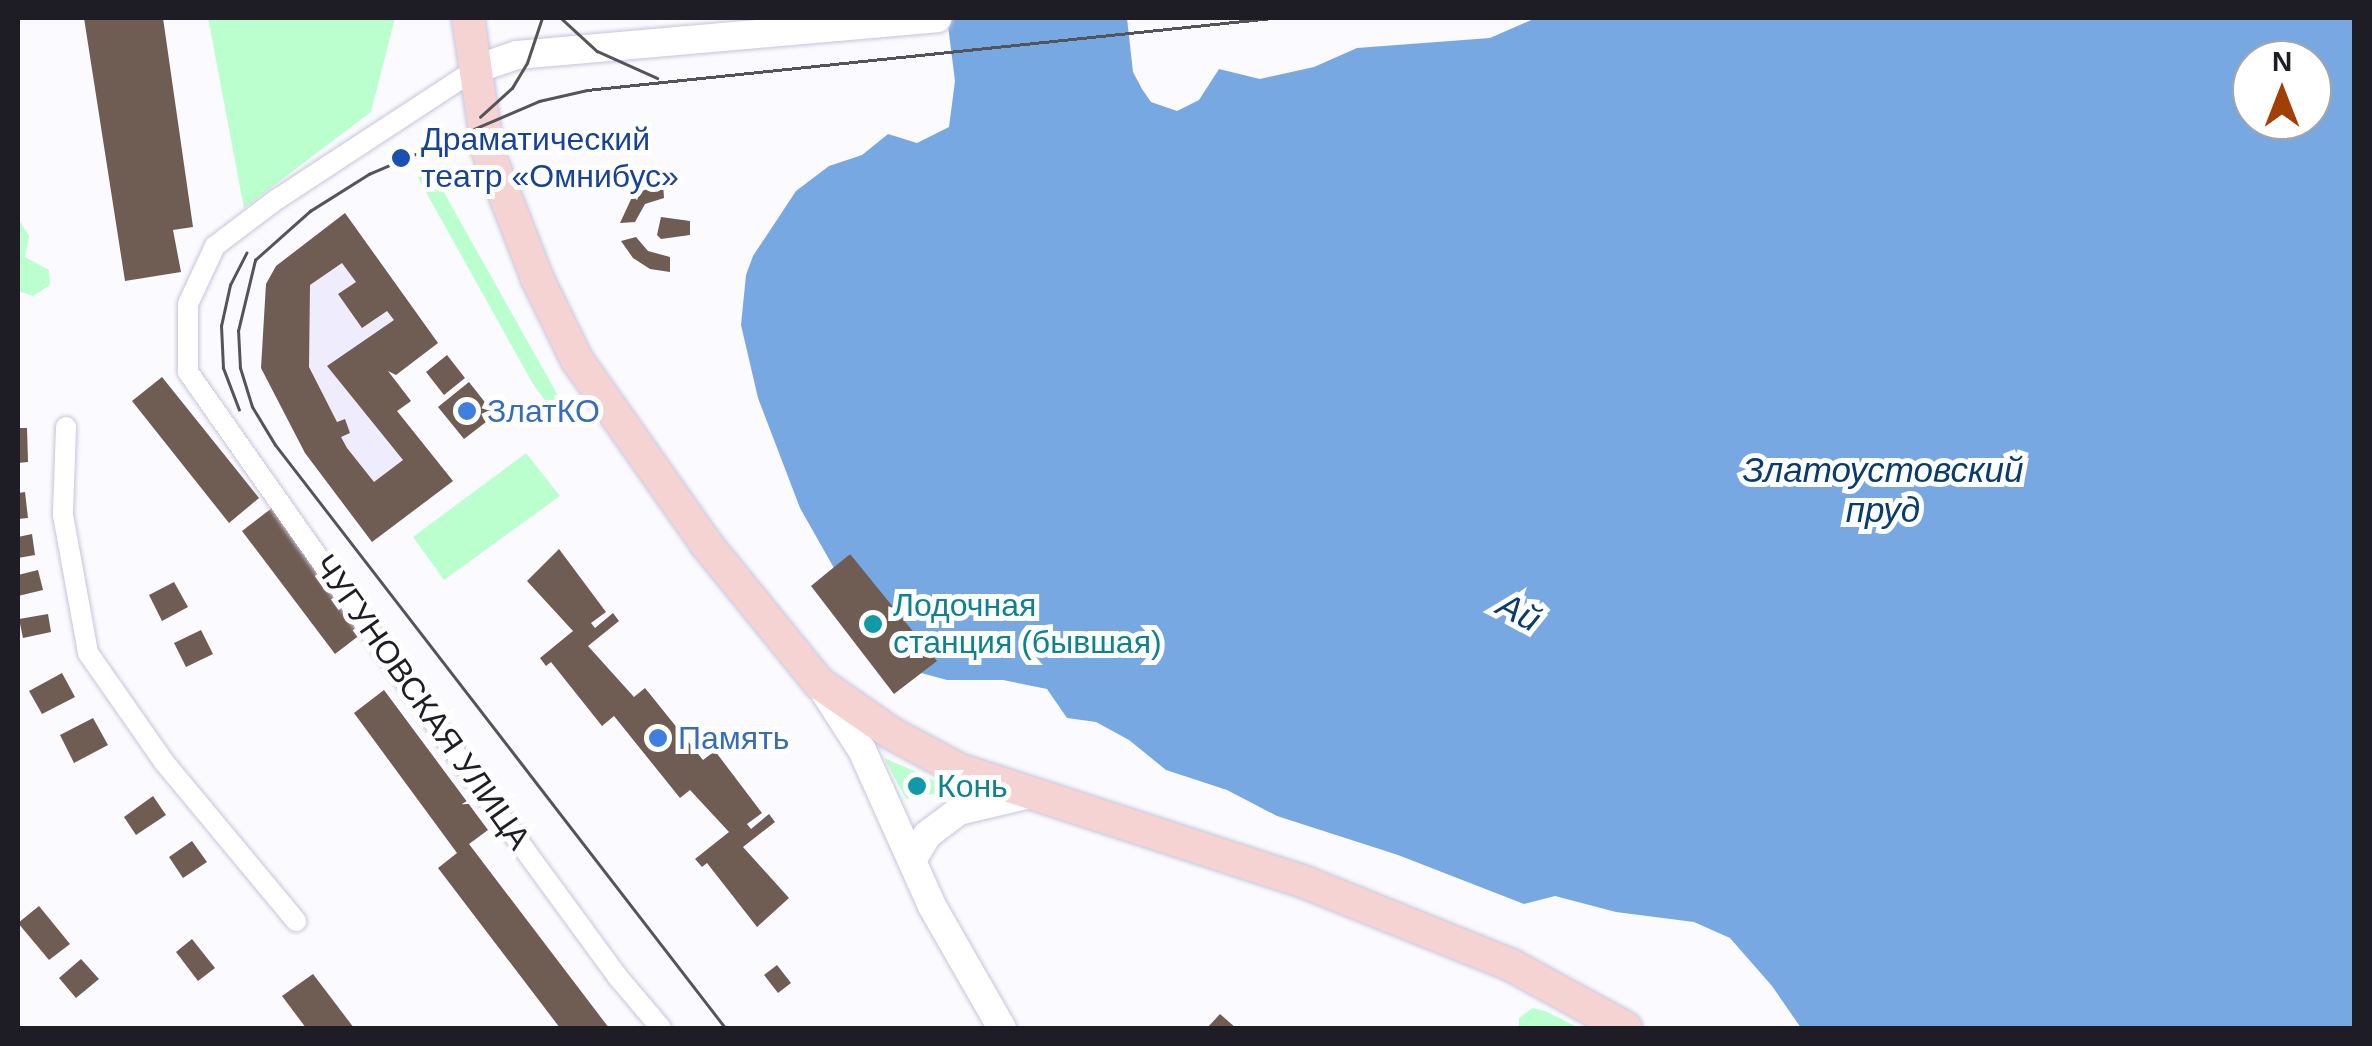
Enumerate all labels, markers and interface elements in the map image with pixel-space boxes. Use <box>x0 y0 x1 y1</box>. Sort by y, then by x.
north arrow <box>2232 40 2332 140</box>
text: N <box>2272 46 2292 77</box>
place label: Драматический театр «Омнибус» <box>421 121 679 196</box>
marker: Драматический театр «Омнибус» <box>390 147 412 169</box>
place label: ЗлатКО <box>487 392 600 430</box>
marker: ЗлатКО <box>456 400 478 422</box>
water label: Златоустовский пруд <box>1742 449 2024 531</box>
street label: ЧУГУНОВСКАЯ УЛИЦА <box>306 547 538 857</box>
water label: Ай <box>1490 583 1548 641</box>
place label: Лодочная станция (бывшая) <box>893 587 1162 662</box>
marker: Лодочная станция (бывшая) <box>862 613 884 635</box>
place label: Память <box>678 719 789 757</box>
marker: Память <box>647 727 669 749</box>
place label: Конь <box>937 767 1008 805</box>
marker: Конь <box>906 775 928 797</box>

